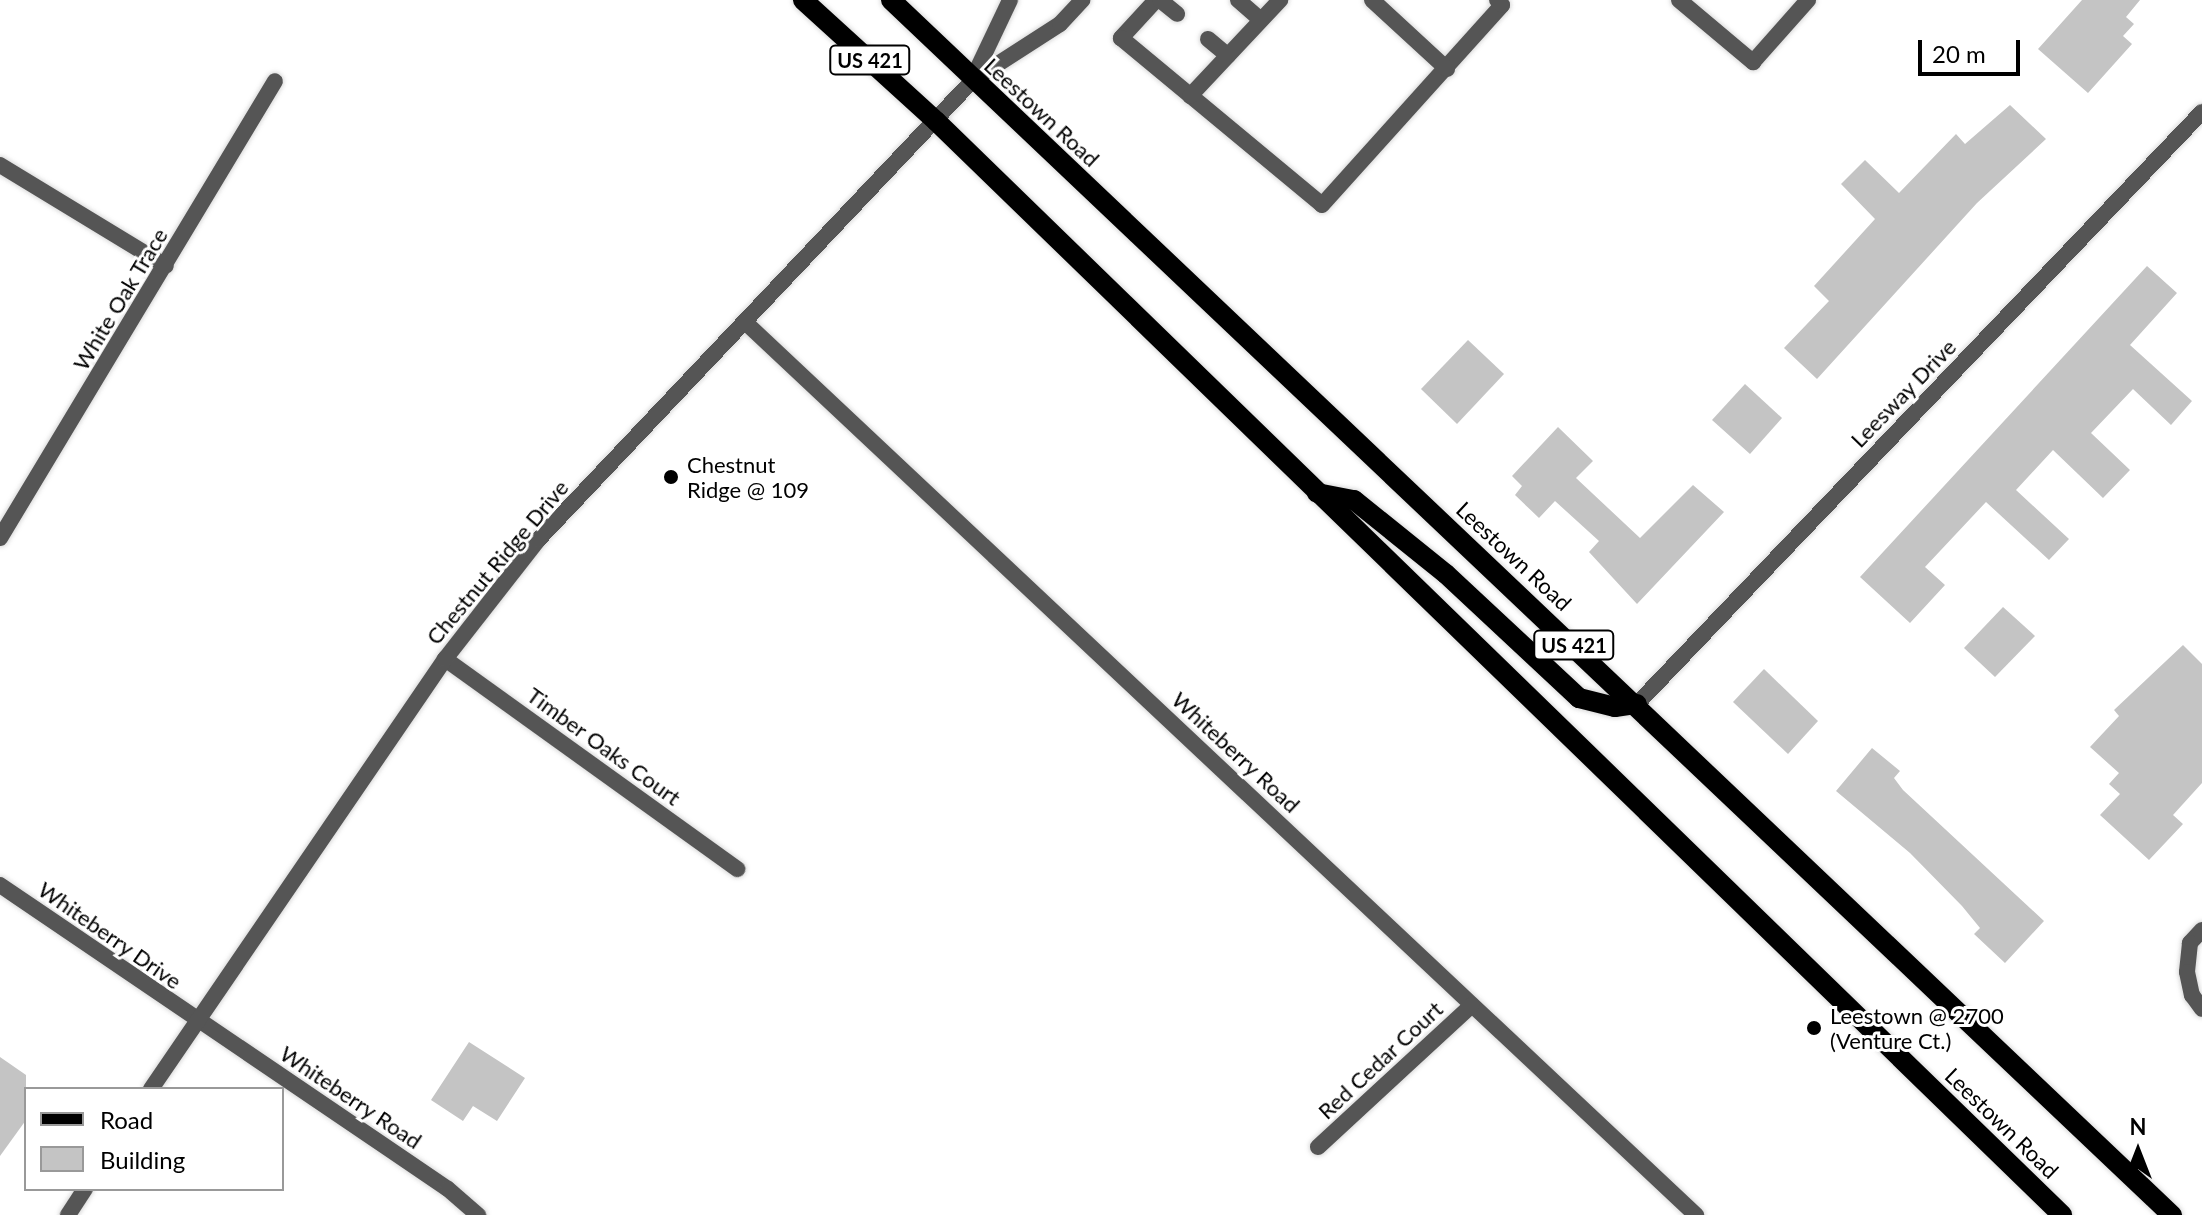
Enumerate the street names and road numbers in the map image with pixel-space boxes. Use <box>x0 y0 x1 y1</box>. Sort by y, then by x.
road number: US 421 <box>828 44 912 76</box>
street label: Leestown Road <box>979 52 1105 172</box>
street label: White Oak Trace <box>67 223 173 375</box>
street label: Leesway Drive <box>1845 333 1961 453</box>
street label: Chestnut Ridge Drive <box>421 475 573 649</box>
street label: Leestown Road <box>1451 496 1577 616</box>
road number: US 421 <box>1532 629 1616 661</box>
street label: Timber Oaks Court <box>522 681 686 811</box>
street label: Whiteberry Road <box>1167 686 1305 818</box>
street label: Whiteberry Drive <box>33 876 187 994</box>
street label: Red Cedar Court <box>1312 996 1448 1124</box>
street label: Whiteberry Road <box>275 1040 427 1154</box>
street label: Leestown Road <box>1940 1062 2064 1184</box>

